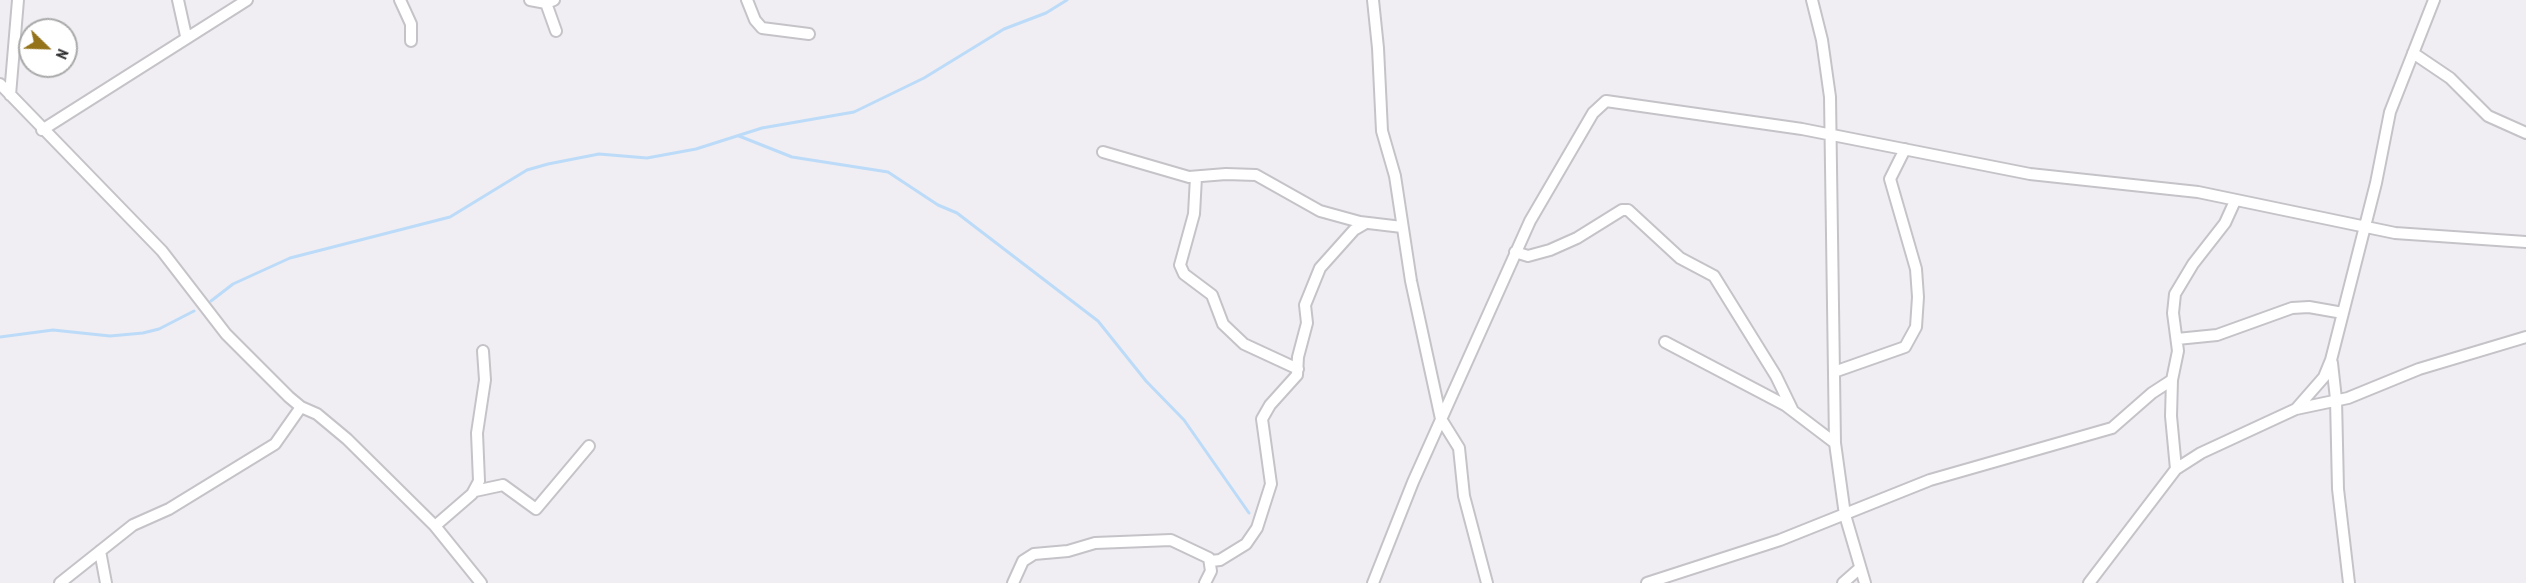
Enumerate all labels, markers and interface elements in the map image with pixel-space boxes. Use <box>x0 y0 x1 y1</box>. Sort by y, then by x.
north arrow <box>18 18 78 78</box>
text: N <box>52 46 74 62</box>

